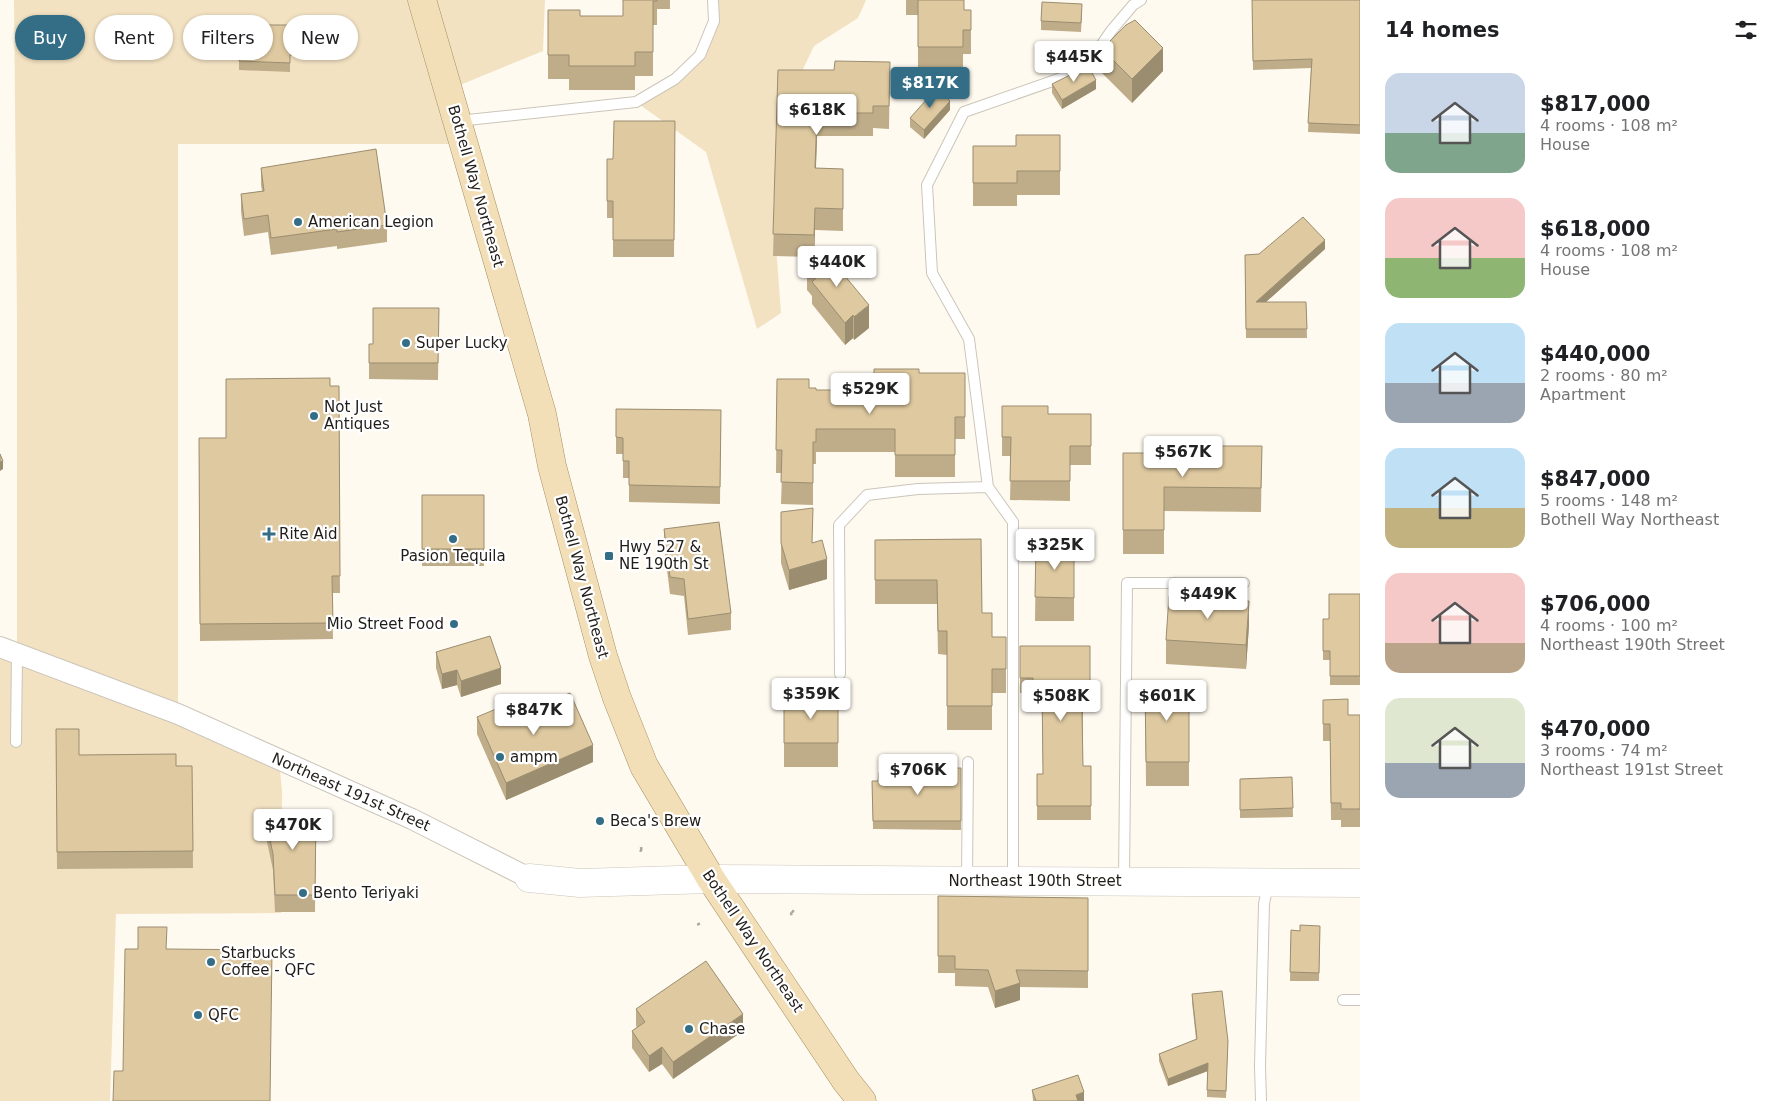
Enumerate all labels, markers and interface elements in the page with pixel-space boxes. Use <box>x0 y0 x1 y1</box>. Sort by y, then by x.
chip: Buy <box>15 15 85 60</box>
chip: Rent <box>95 15 173 60</box>
chip: Filters <box>183 15 273 60</box>
chip: New <box>283 15 358 60</box>
icon: filters <box>1732 16 1760 44</box>
text: 14 homes <box>1385 18 1500 42</box>
pin: $445K <box>1039 41 1109 83</box>
text: $445K <box>1046 47 1102 66</box>
pin: $817K <box>895 66 965 109</box>
text: $817K <box>902 73 958 92</box>
text: $817,000 <box>1540 92 1650 116</box>
icon: home <box>1425 93 1485 153</box>
pin: $618K <box>782 94 852 136</box>
text: $618K <box>789 100 845 119</box>
street label: Bothell Way Northeast <box>444 103 508 269</box>
text: 4 rooms · 108 m² <box>1540 116 1678 135</box>
text: House <box>1540 135 1590 154</box>
place label: American Legion <box>308 213 434 231</box>
marker: American Legion <box>292 216 304 228</box>
text: $618,000 <box>1540 217 1650 241</box>
icon: home <box>1425 218 1485 278</box>
text: 4 rooms · 108 m² <box>1540 241 1678 260</box>
pin: $440K <box>802 246 872 288</box>
text: $440K <box>809 252 865 271</box>
text: House <box>1540 260 1590 279</box>
place label: Super Lucky <box>416 334 508 352</box>
marker: Super Lucky <box>400 337 412 349</box>
text: $440,000 <box>1540 342 1650 366</box>
icon: home <box>1425 343 1485 403</box>
text: 2 rooms · 80 m² <box>1540 366 1668 385</box>
pin: $529K <box>835 372 905 415</box>
text: $529K <box>842 379 898 398</box>
text: Apartment <box>1540 385 1626 404</box>
place label: Not Just Antiques <box>324 398 390 433</box>
marker: Not Just Antiques <box>308 410 320 422</box>
pin: $567K <box>1148 436 1218 478</box>
text: $567K <box>1155 442 1211 461</box>
text: $847,000 <box>1540 467 1650 491</box>
icon: home <box>1425 468 1485 528</box>
text: 5 rooms · 148 m² <box>1540 491 1678 510</box>
street label: Bothell Way Northeast <box>552 494 612 661</box>
text: Bothell Way Northeast <box>1540 510 1719 529</box>
place label: Rite Aid <box>279 525 337 543</box>
marker: Rite Aid <box>263 528 275 540</box>
pin: $325K <box>1020 528 1090 571</box>
marker: Pasion Tequila <box>447 533 459 545</box>
text: $325K <box>1027 535 1083 554</box>
place label: Hwy 527 & NE 190th St <box>619 538 709 573</box>
place label: Pasion Tequila <box>400 547 506 565</box>
marker: Hwy 527 & NE 190th St <box>603 550 615 562</box>
pin: $449K <box>1173 578 1243 620</box>
text: $449K <box>1180 584 1236 603</box>
text: $706,000 <box>1540 592 1650 616</box>
icon: home <box>1425 593 1485 653</box>
place label: Mio Street Food <box>327 615 444 633</box>
text: 4 rooms · 100 m² <box>1540 616 1678 635</box>
marker: Mio Street Food <box>448 618 460 630</box>
text: Northeast 190th Street <box>1540 635 1725 654</box>
pin: $359K <box>776 678 846 720</box>
pin: $508K <box>1026 680 1096 722</box>
pin: $601K <box>1132 680 1202 722</box>
text: $359K <box>783 684 839 703</box>
text: $508K <box>1033 686 1089 705</box>
text: $601K <box>1139 686 1195 705</box>
pin: $847K <box>499 694 569 736</box>
text: $847K <box>506 700 562 719</box>
text: $470,000 <box>1540 717 1650 741</box>
icon: home <box>1425 718 1485 778</box>
text: 3 rooms · 74 m² <box>1540 741 1668 760</box>
place label: ampm <box>510 748 558 766</box>
street label: Northeast 191st Street <box>269 749 433 835</box>
marker: ampm <box>494 751 506 763</box>
pin: $706K <box>883 754 953 796</box>
text: $706K <box>890 760 946 779</box>
text: Northeast 191st Street <box>1540 760 1723 779</box>
pin: $470K <box>258 808 328 851</box>
place label: Beca's Brew <box>610 812 701 830</box>
text: $470K <box>265 815 321 834</box>
marker: Beca's Brew <box>594 815 606 827</box>
street label: Bothell Way Northeast <box>699 866 807 1016</box>
street label: Northeast 190th Street <box>948 872 1122 890</box>
place label: Bento Teriyaki <box>313 884 419 902</box>
marker: Bento Teriyaki <box>297 887 309 899</box>
place label: Starbucks Coffee - QFC <box>221 944 315 979</box>
marker: Starbucks Coffee - QFC <box>205 956 217 968</box>
place label: QFC <box>208 1006 239 1024</box>
marker: QFC <box>192 1009 204 1021</box>
place label: Chase <box>699 1020 745 1038</box>
marker: Chase <box>683 1023 695 1035</box>

